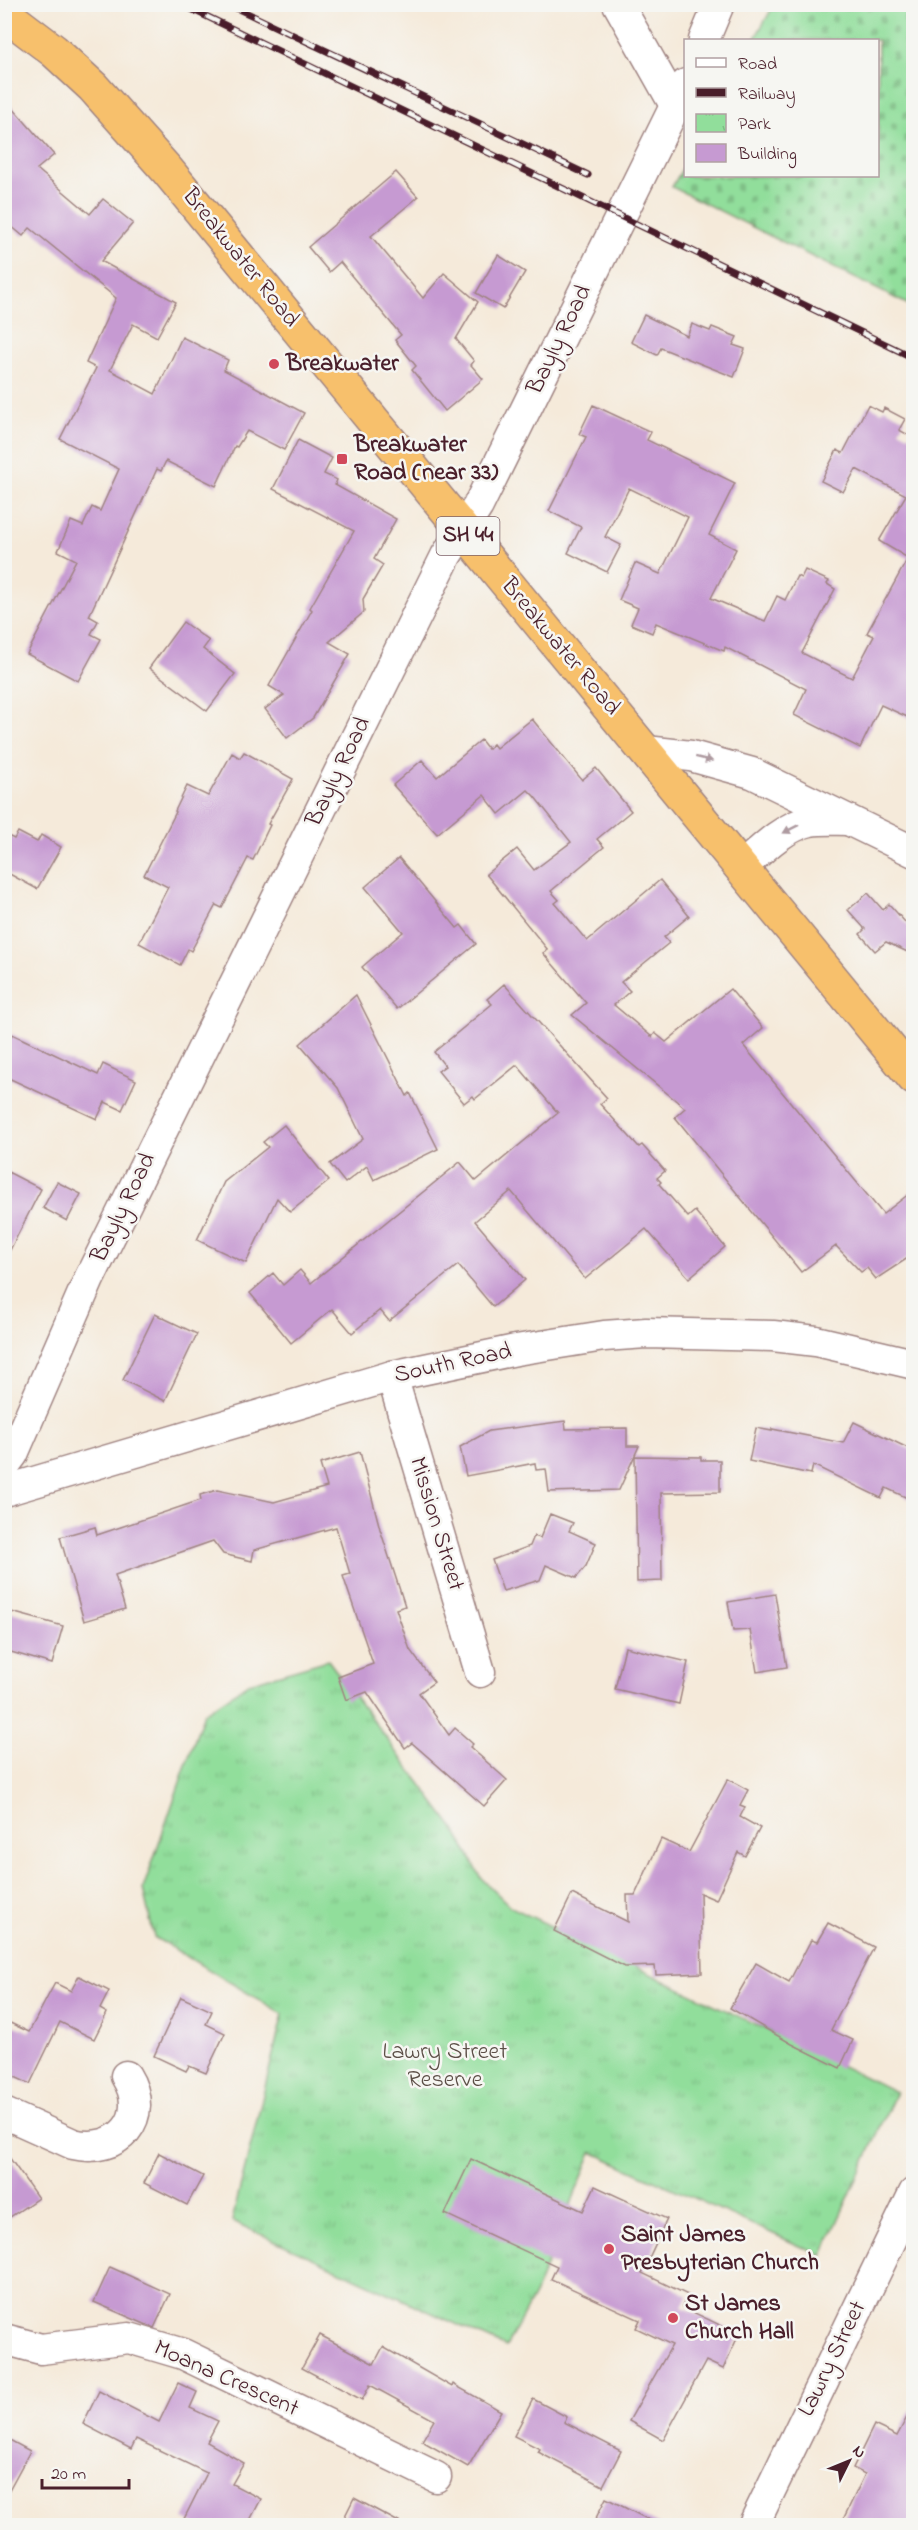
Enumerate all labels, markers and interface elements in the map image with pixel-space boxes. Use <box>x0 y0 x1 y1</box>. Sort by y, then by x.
legend <box>684 39 879 177</box>
text: Road <box>738 52 777 78</box>
text: Railway <box>738 82 795 108</box>
text: Park <box>738 112 771 138</box>
text: Building <box>737 142 797 169</box>
street label: Breakwater Road <box>172 180 308 336</box>
street label: Bayly Road <box>518 279 603 402</box>
place label: Breakwater <box>285 347 399 382</box>
marker: Breakwater <box>267 357 281 371</box>
place label: Breakwater Road (near 33) <box>353 428 498 491</box>
marker: Breakwater Road (near 33) <box>335 452 349 466</box>
road number: SH 44 <box>436 517 500 555</box>
street label: Breakwater Road <box>491 569 629 724</box>
street label: Bayly Road <box>297 711 382 834</box>
one-way arrow <box>695 755 713 765</box>
one-way arrow <box>782 824 800 834</box>
street label: Bayly Road <box>82 1147 167 1270</box>
street label: South Road <box>391 1334 515 1394</box>
street label: Mission Street <box>399 1453 473 1595</box>
park label: Lawry Street Reserve <box>383 2035 507 2098</box>
place label: Saint James Presbyterian Church <box>621 2218 819 2282</box>
marker: Saint James Presbyterian Church <box>602 2242 616 2256</box>
place label: St James Church Hall <box>685 2287 794 2350</box>
street label: Lawry Street <box>790 2295 877 2423</box>
marker: St James Church Hall <box>666 2311 680 2325</box>
street label: Moana Crescent <box>148 2331 304 2427</box>
north arrow <box>819 2431 879 2491</box>
text: N <box>846 2440 871 2464</box>
scale bar <box>42 2452 129 2490</box>
text: 20 m <box>51 2462 86 2488</box>

